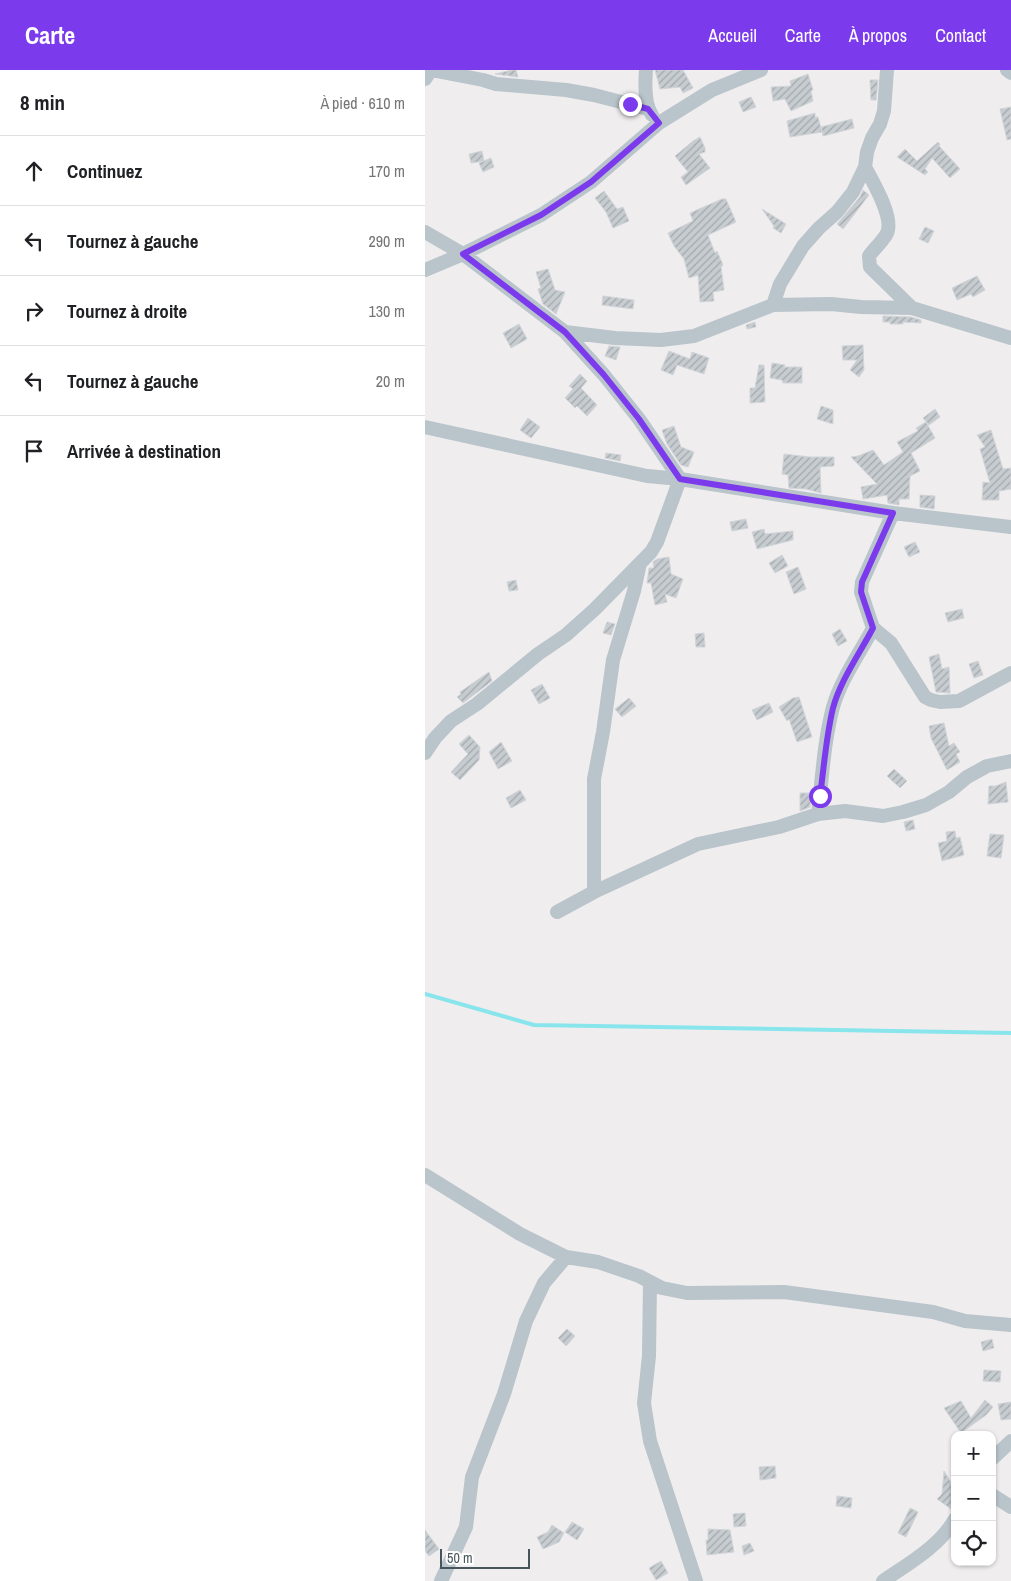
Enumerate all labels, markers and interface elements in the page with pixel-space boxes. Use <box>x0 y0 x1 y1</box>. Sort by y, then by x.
text: Carte <box>25 19 75 51</box>
text: Accueil <box>708 23 757 48</box>
text: Carte <box>785 23 821 48</box>
text: À propos <box>849 23 907 48</box>
text: Contact <box>935 23 986 48</box>
text: 8 min <box>20 88 65 117</box>
text: À pied · 610 m <box>320 92 405 114</box>
route end <box>619 93 642 116</box>
icon: ahead <box>20 157 48 185</box>
text: Continuez <box>67 158 142 184</box>
text: 170 m <box>369 160 405 182</box>
icon: left <box>20 227 48 255</box>
text: Tournez à gauche <box>67 228 198 254</box>
text: 290 m <box>369 230 405 252</box>
icon: right <box>20 297 48 325</box>
text: Tournez à droite <box>67 298 187 324</box>
text: 130 m <box>369 300 405 322</box>
icon: left <box>20 367 48 395</box>
text: Tournez à gauche <box>67 368 198 394</box>
text: 20 m <box>376 370 405 392</box>
icon: arrive <box>20 437 48 465</box>
text: Arrivée à destination <box>67 438 221 464</box>
route start <box>809 785 832 808</box>
map controls <box>951 1431 996 1566</box>
button: + <box>951 1431 996 1476</box>
button: − <box>951 1476 996 1521</box>
button: locate <box>951 1521 996 1566</box>
scale bar <box>440 1546 530 1569</box>
text: 50 m <box>447 1549 473 1567</box>

